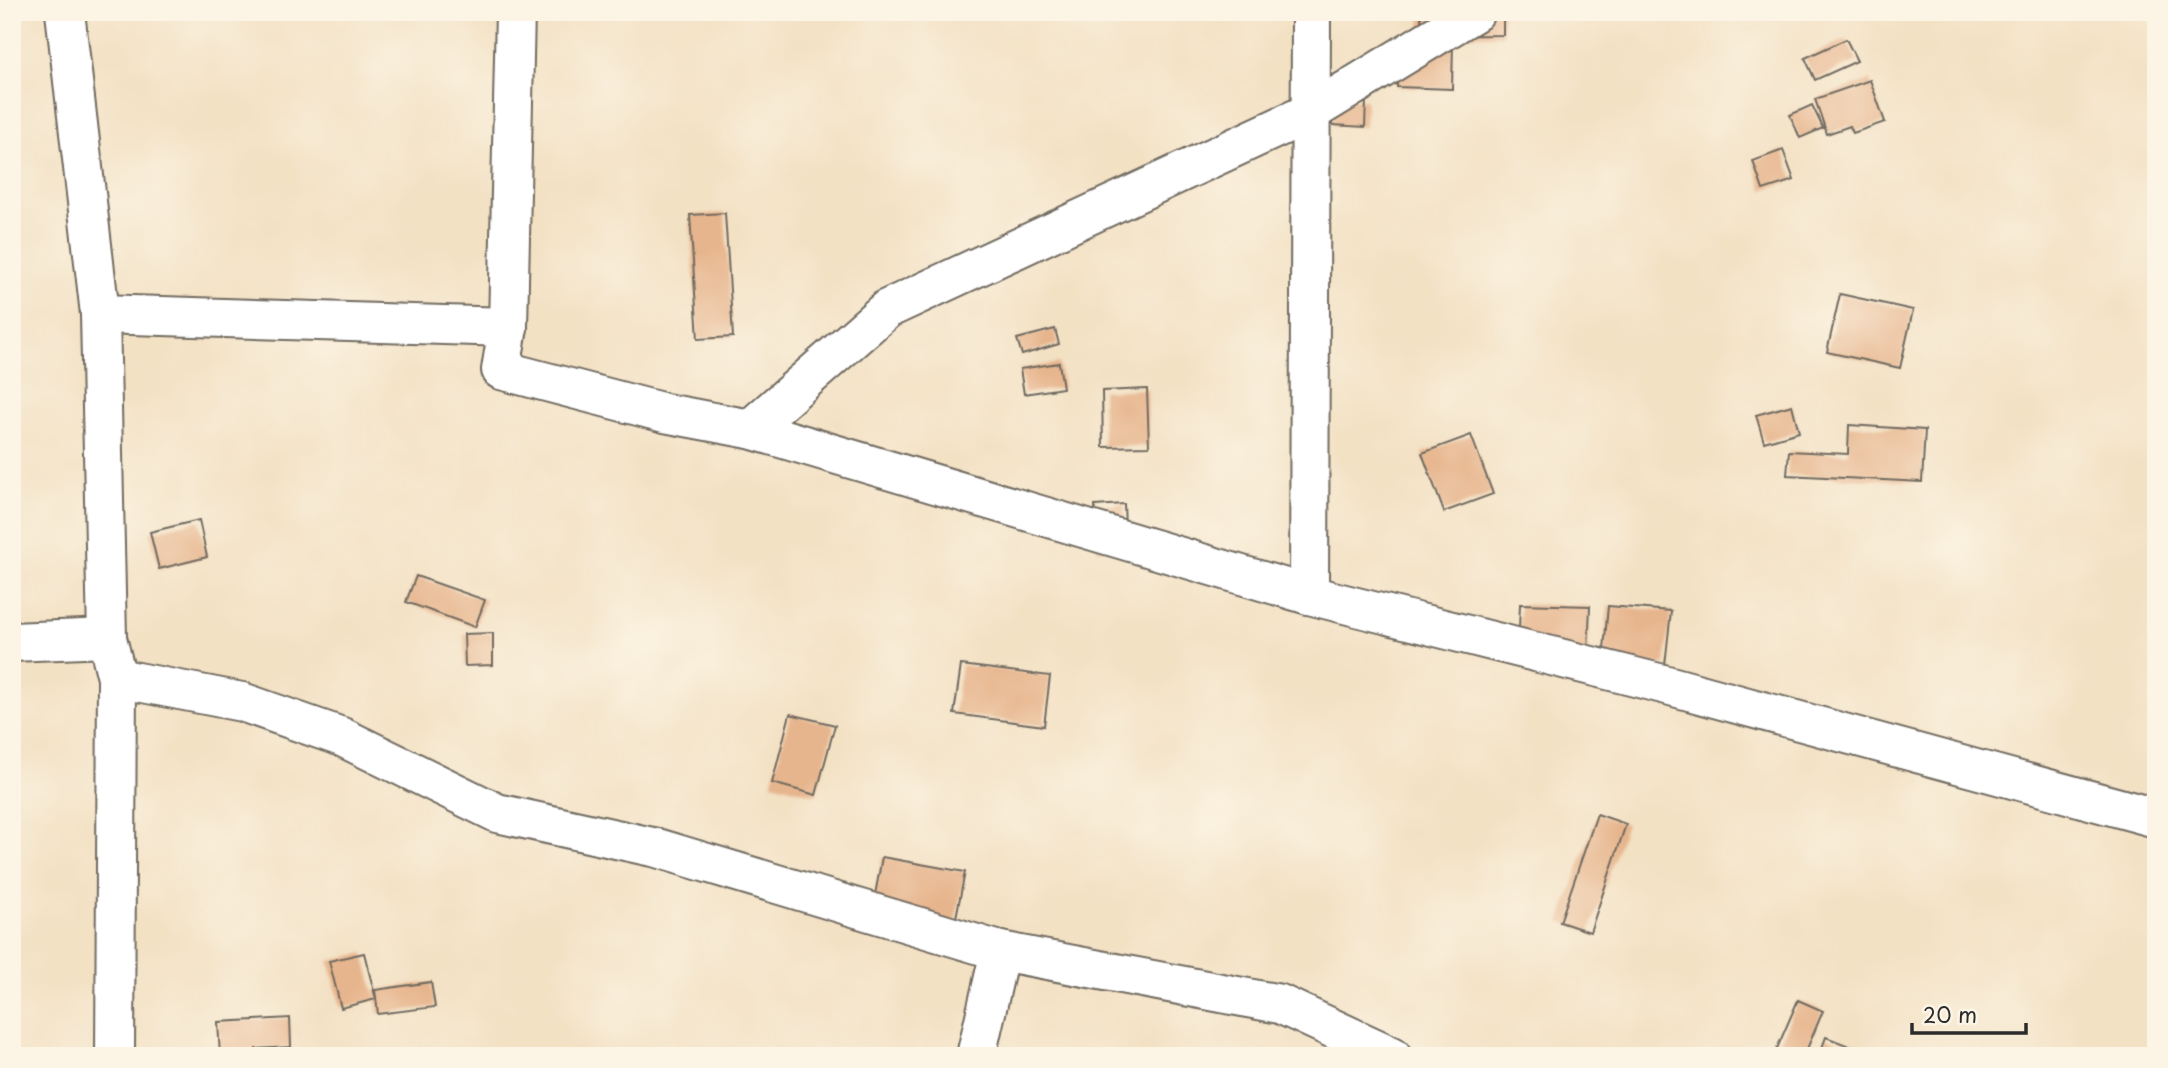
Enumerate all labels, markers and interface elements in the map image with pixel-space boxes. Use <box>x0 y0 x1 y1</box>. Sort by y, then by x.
scale bar <box>1912 991 2026 1035</box>
text: 20 m <box>1923 998 1977 1030</box>

